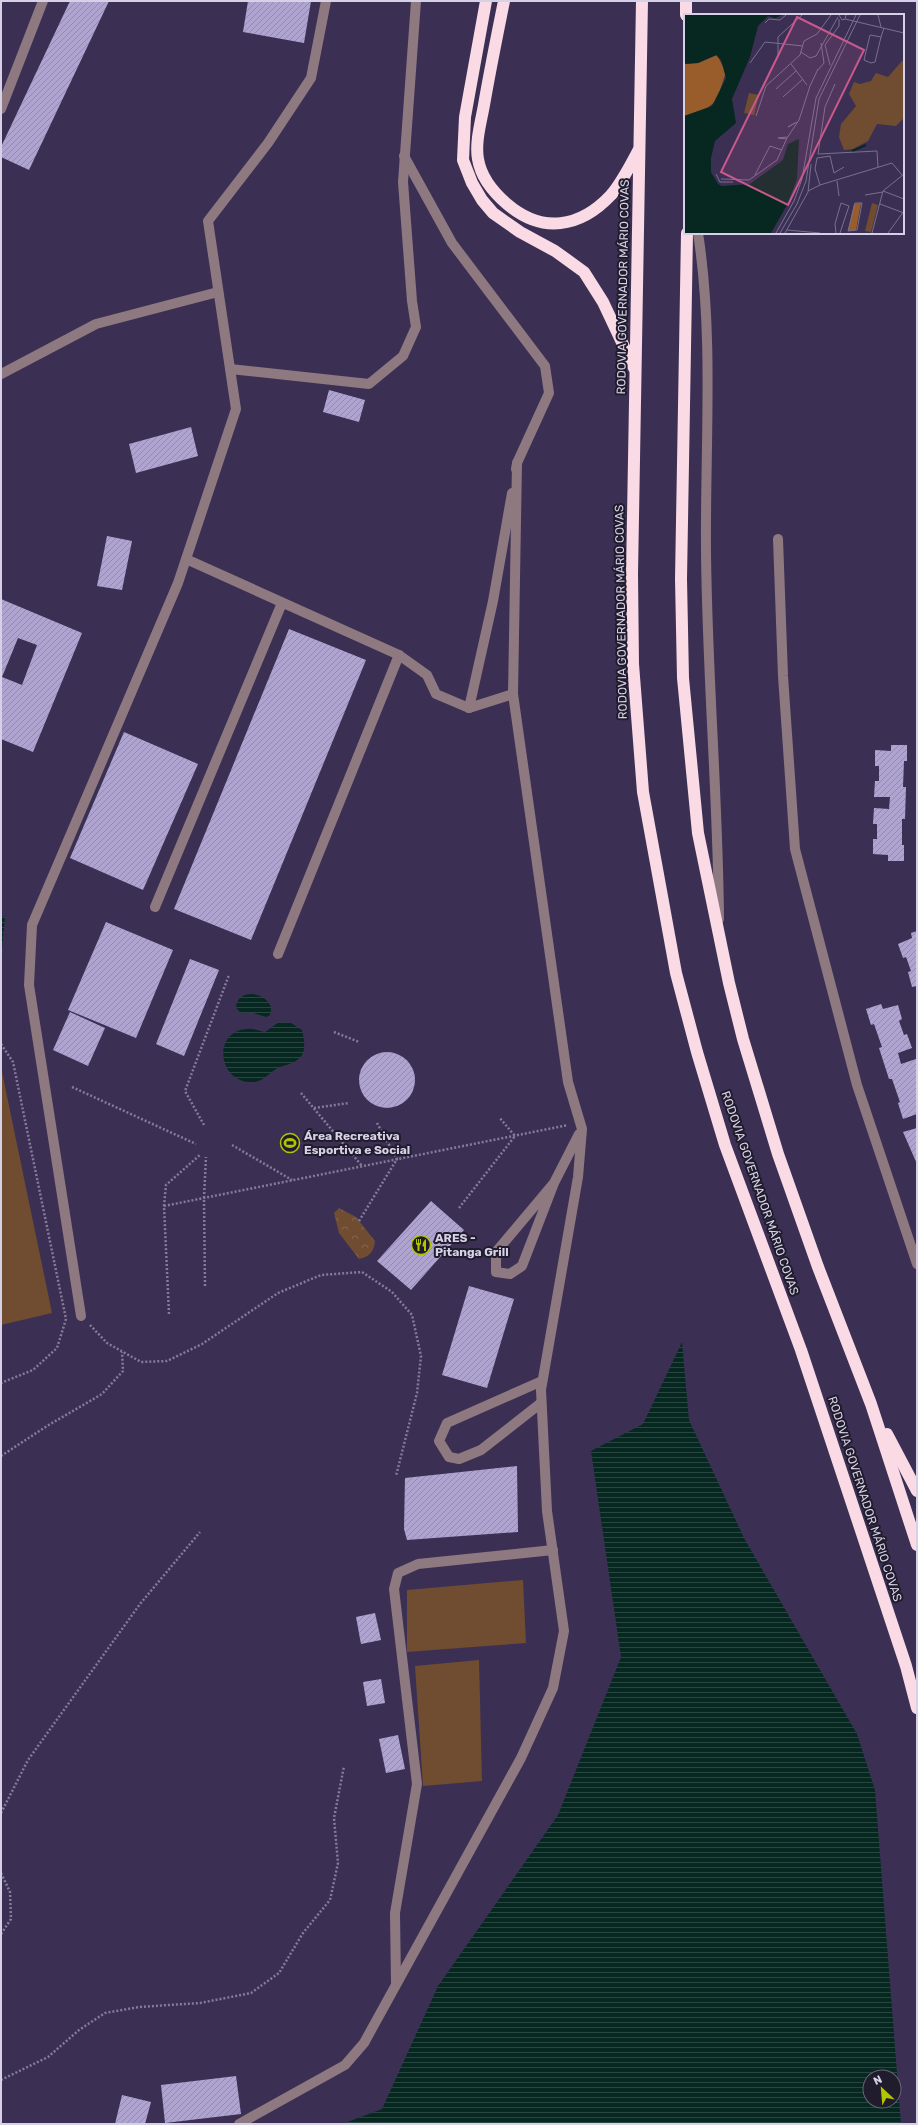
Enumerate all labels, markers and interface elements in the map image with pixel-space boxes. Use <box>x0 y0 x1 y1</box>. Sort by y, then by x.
inset map <box>684 14 904 234</box>
street label: RODOVIA GOVERNADOR MÁRIO COVAS <box>614 179 632 395</box>
street label: RODOVIA GOVERNADOR MÁRIO COVAS <box>612 504 630 720</box>
street label: RODOVIA GOVERNADOR MÁRIO COVAS <box>718 1089 802 1297</box>
place label: Área Recreativa Esportiva e Social <box>304 1129 410 1157</box>
sports icon: Área Recreativa Esportiva e Social <box>279 1132 301 1154</box>
place label: ARES - Pitanga Grill <box>435 1231 509 1259</box>
restaurant icon: ARES - Pitanga Grill <box>410 1234 432 1256</box>
street label: RODOVIA GOVERNADOR MÁRIO COVAS <box>825 1395 905 1603</box>
north arrow <box>862 2069 902 2109</box>
text: N <box>871 2073 884 2088</box>

